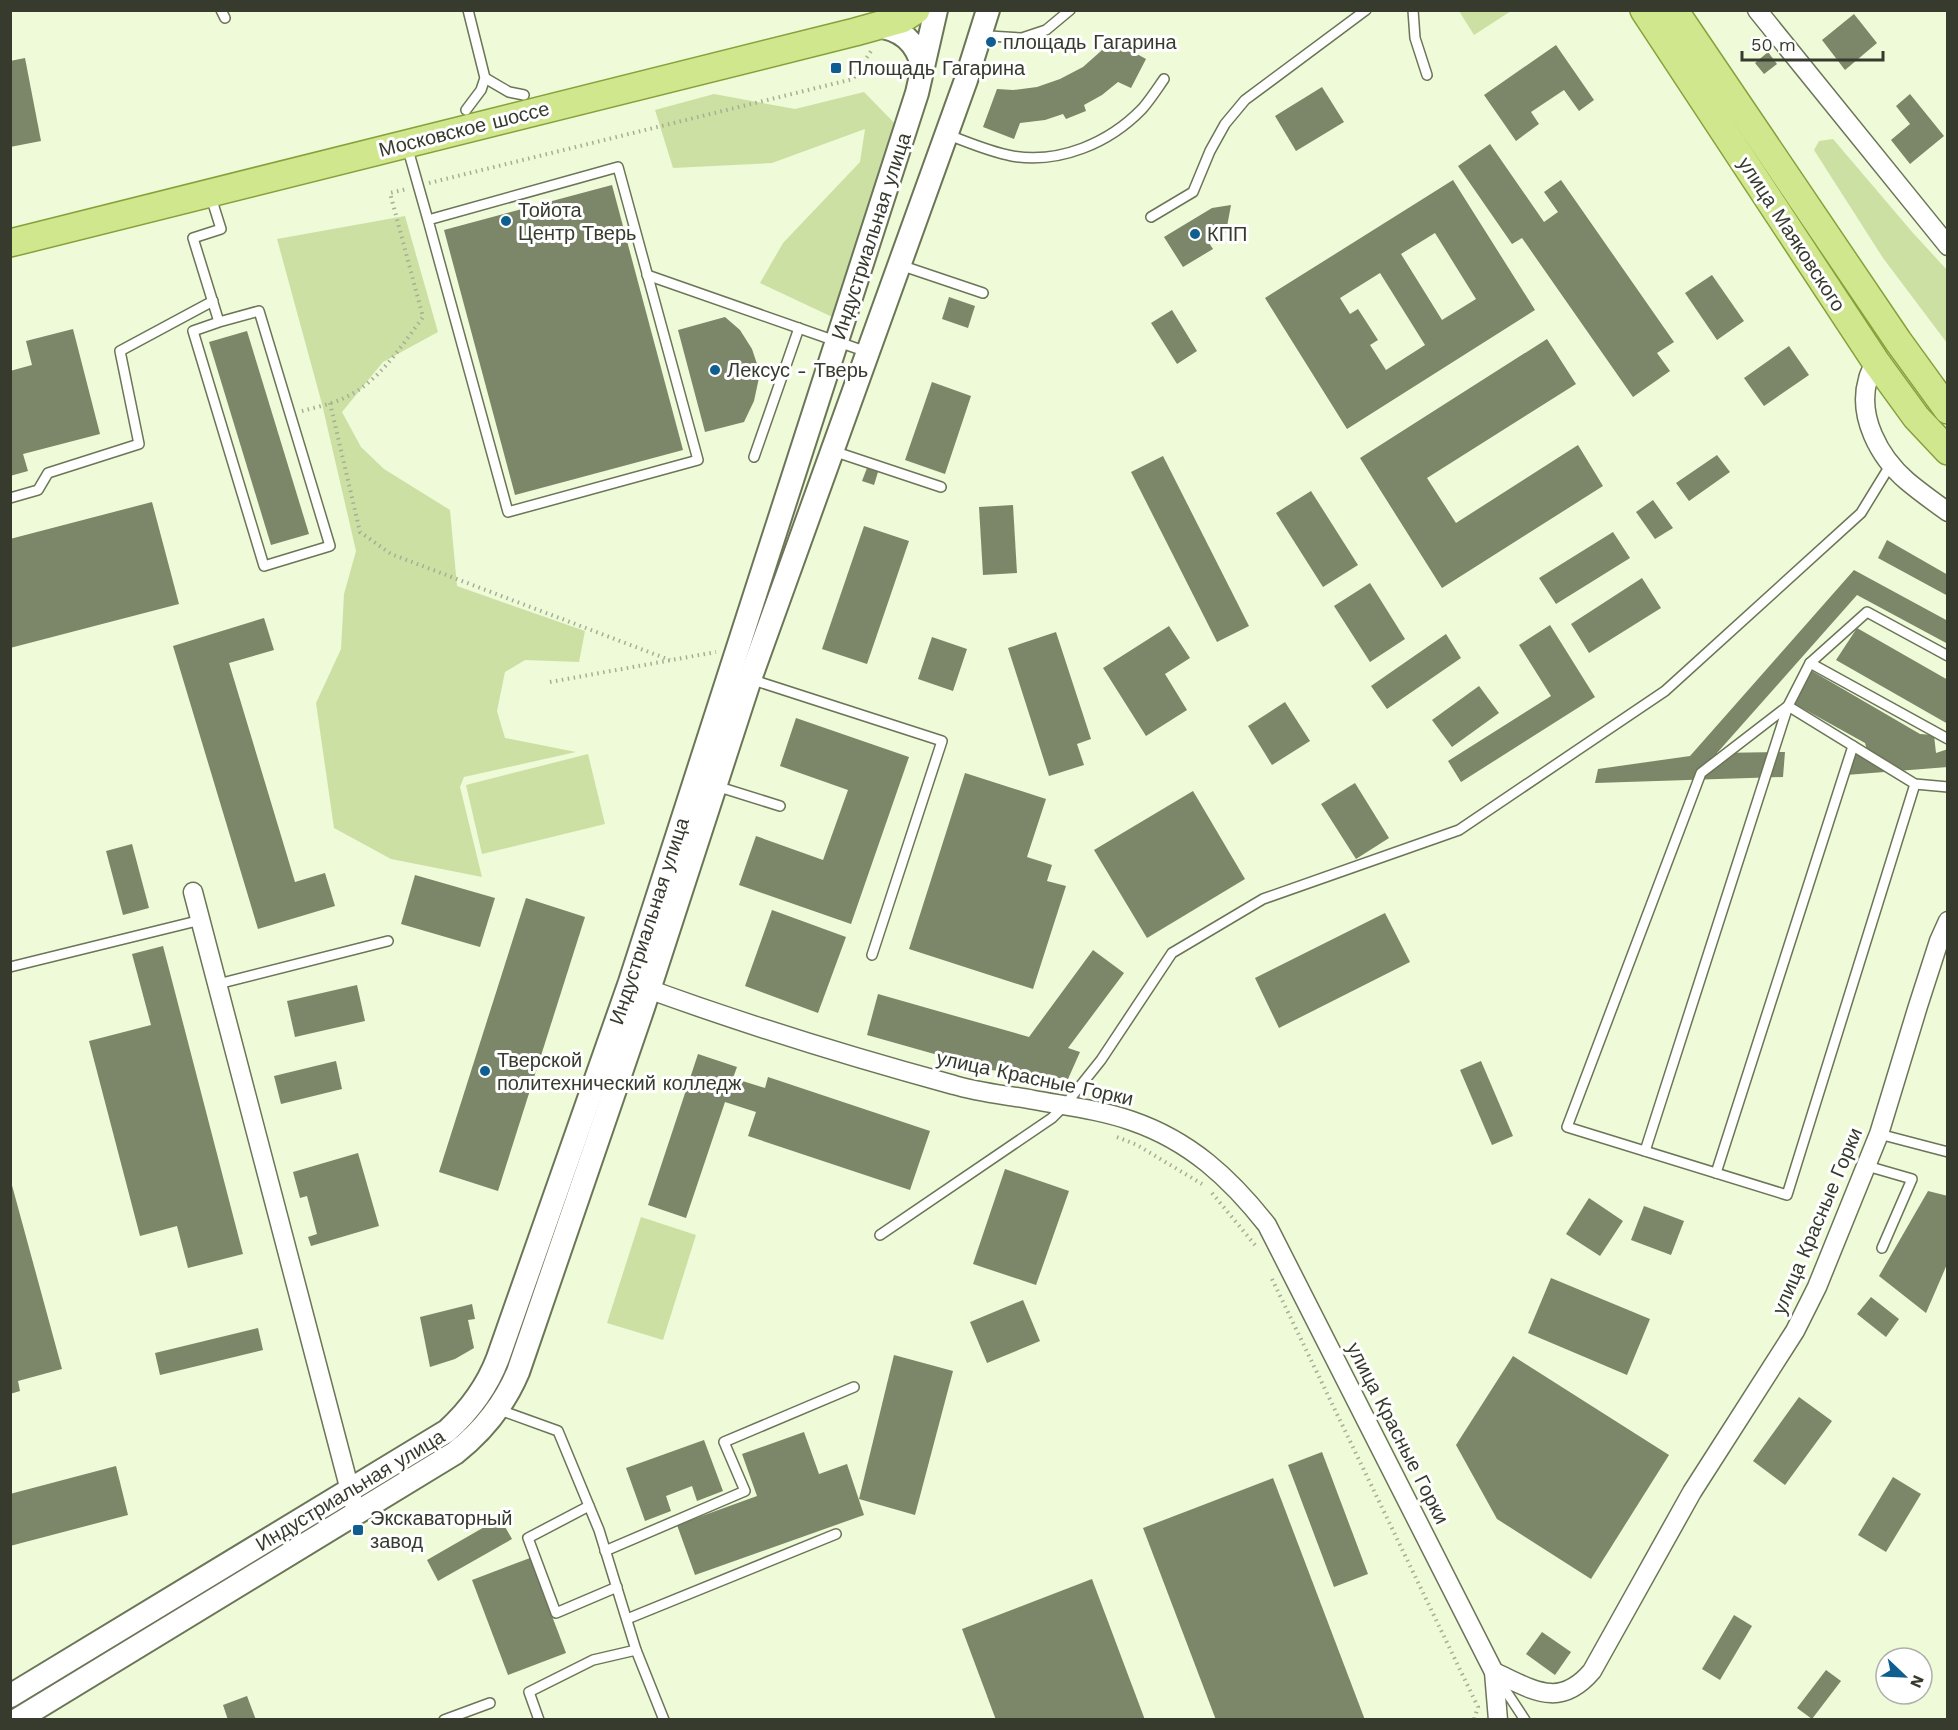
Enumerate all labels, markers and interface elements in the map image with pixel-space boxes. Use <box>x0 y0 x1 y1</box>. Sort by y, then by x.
scale bar <box>1742 24 1883 62</box>
place label: площадь Гагарина <box>1003 30 1177 54</box>
text: 50 m <box>1751 34 1796 55</box>
marker: площадь Гагарина <box>984 35 998 49</box>
place label: Площадь Гагарина <box>848 56 1026 80</box>
marker: Площадь Гагарина <box>829 61 843 75</box>
street label: Московское шоссе <box>376 96 552 162</box>
street label: Индустриальная улица <box>826 129 916 343</box>
street label: улица Маяковского <box>1733 152 1851 316</box>
place label: Тойота Центр Тверь <box>518 198 636 245</box>
marker: Тойота Центр Тверь <box>499 214 513 228</box>
place label: КПП <box>1207 222 1247 246</box>
marker: КПП <box>1188 227 1202 241</box>
place label: Лексус - Тверь <box>727 358 868 382</box>
marker: Лексус - Тверь <box>708 363 722 377</box>
street label: Индустриальная улица <box>604 814 694 1028</box>
street label: улица Красные Горки <box>934 1045 1136 1111</box>
place label: Тверской политехнический колледж <box>497 1048 742 1095</box>
marker: Тверской политехнический колледж <box>478 1064 492 1078</box>
street label: улица Красные Горки <box>1767 1124 1867 1318</box>
street label: улица Красные Горки <box>1342 1338 1454 1528</box>
street label: Индустриальная улица <box>251 1424 450 1556</box>
place label: Экскаваторный завод <box>370 1506 513 1553</box>
marker: Экскаваторный завод <box>351 1523 365 1537</box>
north arrow <box>1874 1646 1934 1706</box>
text: N <box>1906 1672 1928 1691</box>

